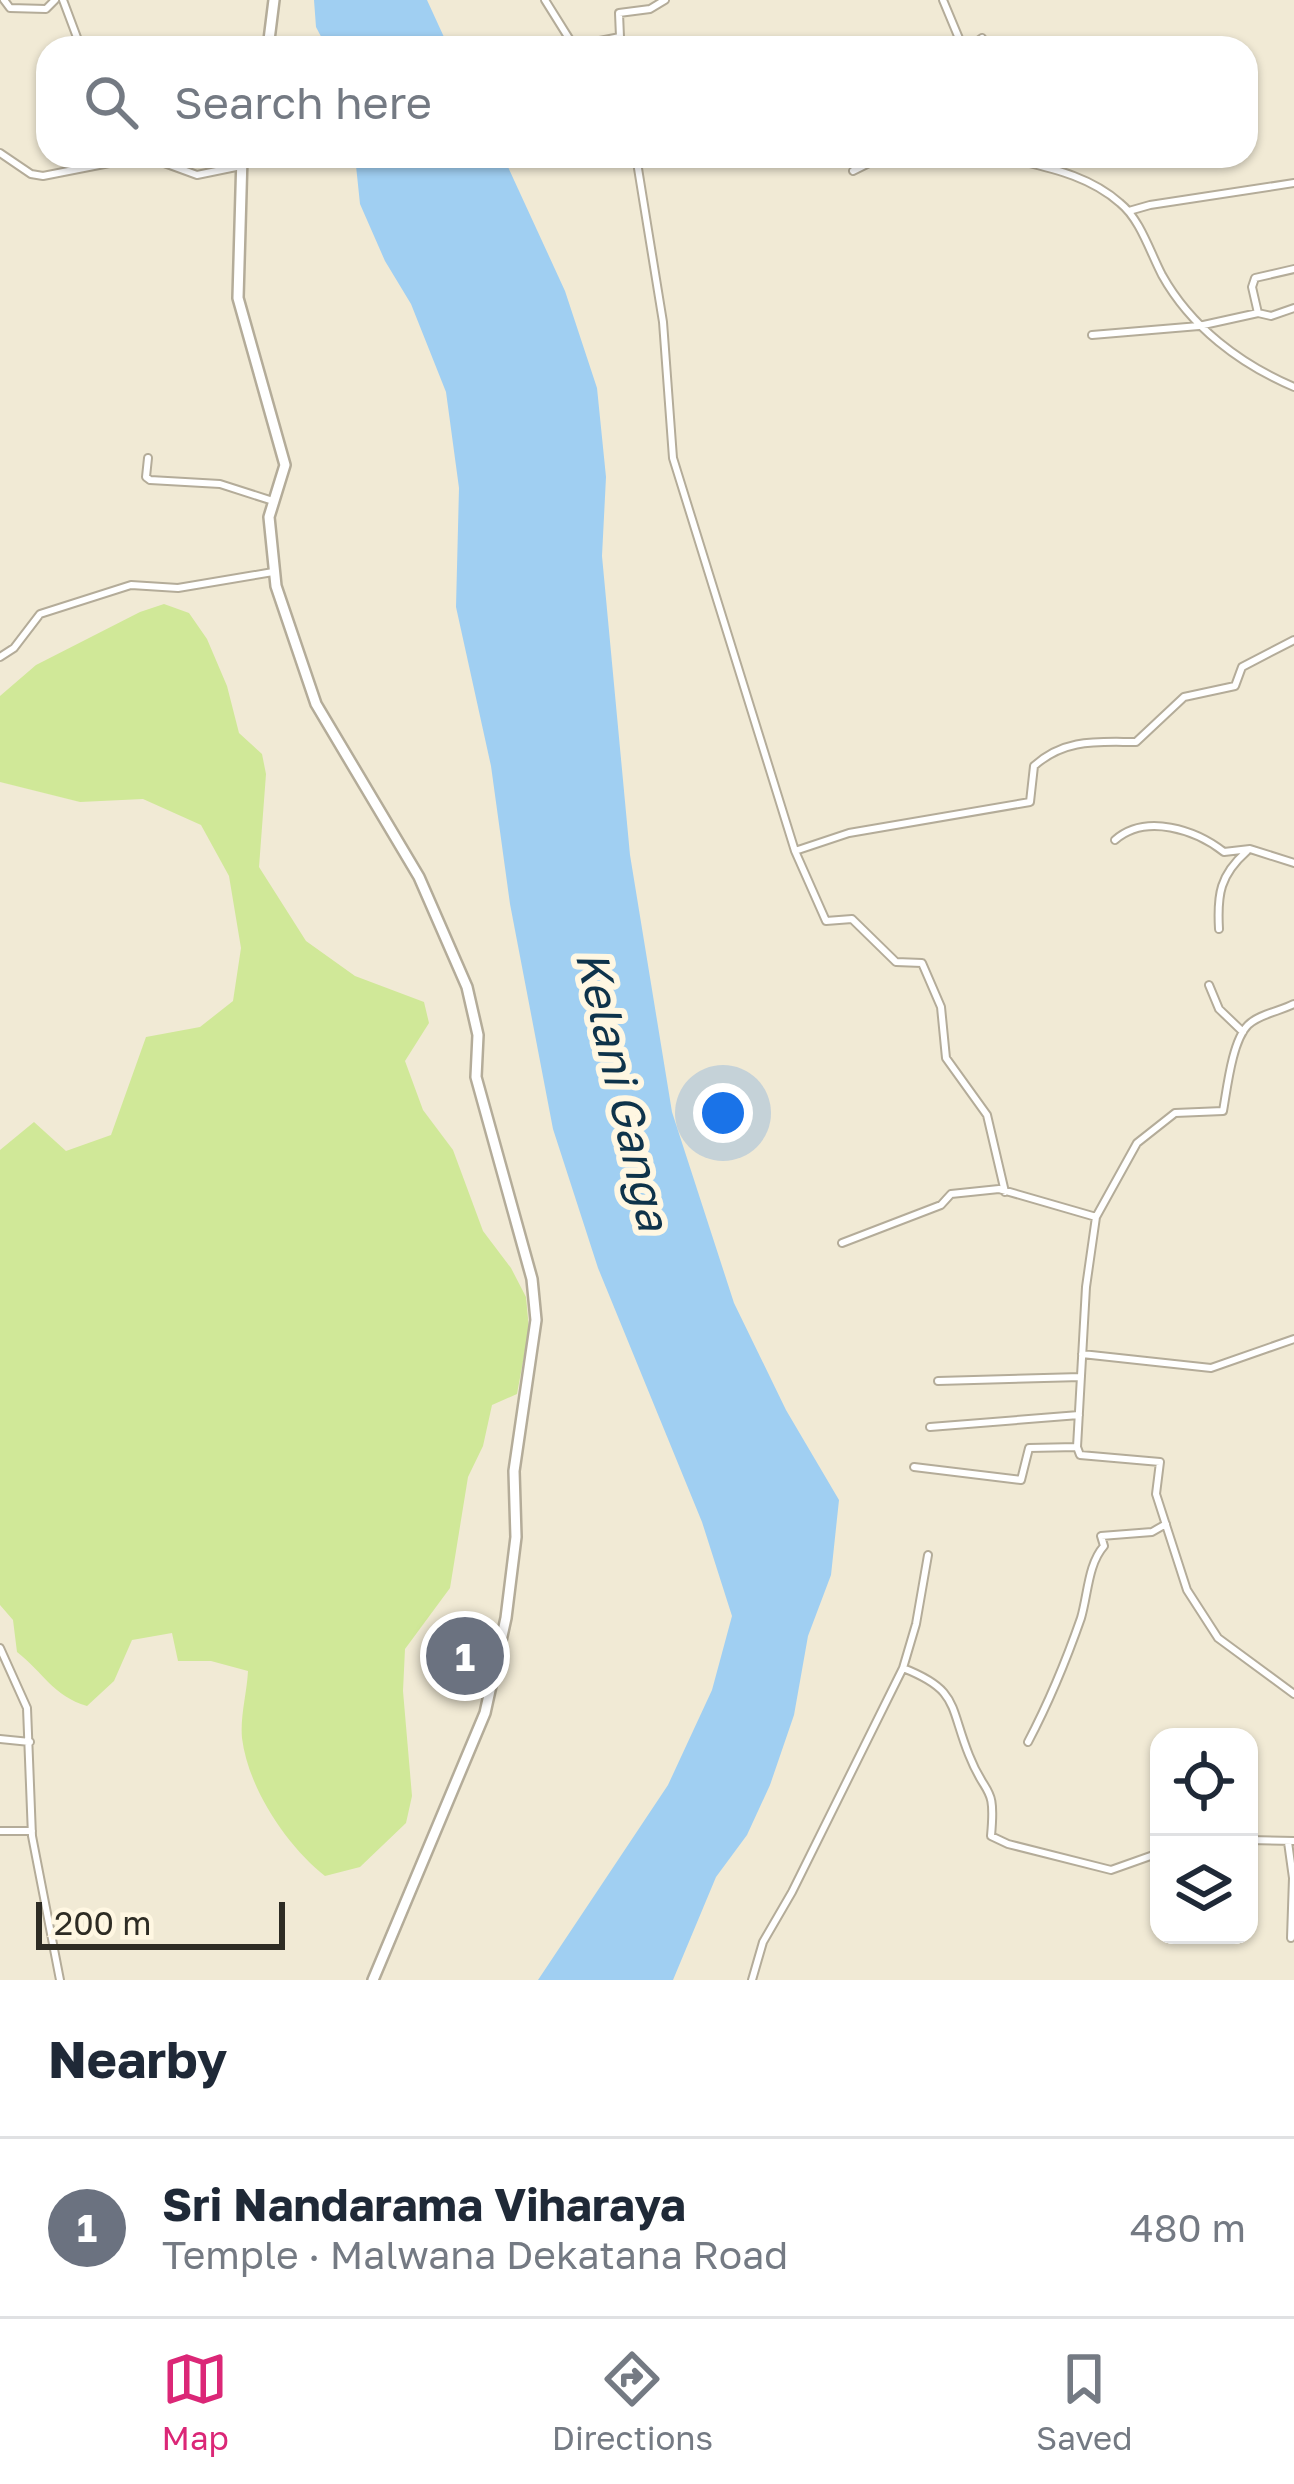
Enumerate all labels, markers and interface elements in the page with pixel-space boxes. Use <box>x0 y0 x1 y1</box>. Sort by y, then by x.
search box <box>36 36 1258 168</box>
icon: search <box>78 69 144 135</box>
text: Search here <box>174 75 432 129</box>
water label: Kelani Ganga <box>566 945 683 1236</box>
your location <box>693 1083 753 1143</box>
pin: 1 <box>426 1611 504 1701</box>
map controls <box>1150 1728 1258 1944</box>
button: locate <box>1150 1728 1258 1836</box>
button: layers <box>1150 1836 1258 1944</box>
scale bar <box>36 1896 285 1949</box>
text: 200 m <box>54 1903 152 1942</box>
text: Nearby <box>48 2028 227 2089</box>
text: Sri Nandarama Viharaya <box>162 2177 686 2231</box>
text: 1 <box>77 2204 97 2251</box>
text: 480 m <box>1130 2204 1246 2251</box>
text: Temple · Malwana Dekatana Road <box>162 2231 788 2278</box>
tab: Map <box>162 2346 229 2457</box>
tab: Directions <box>552 2346 713 2457</box>
tab: Saved <box>1036 2346 1132 2457</box>

